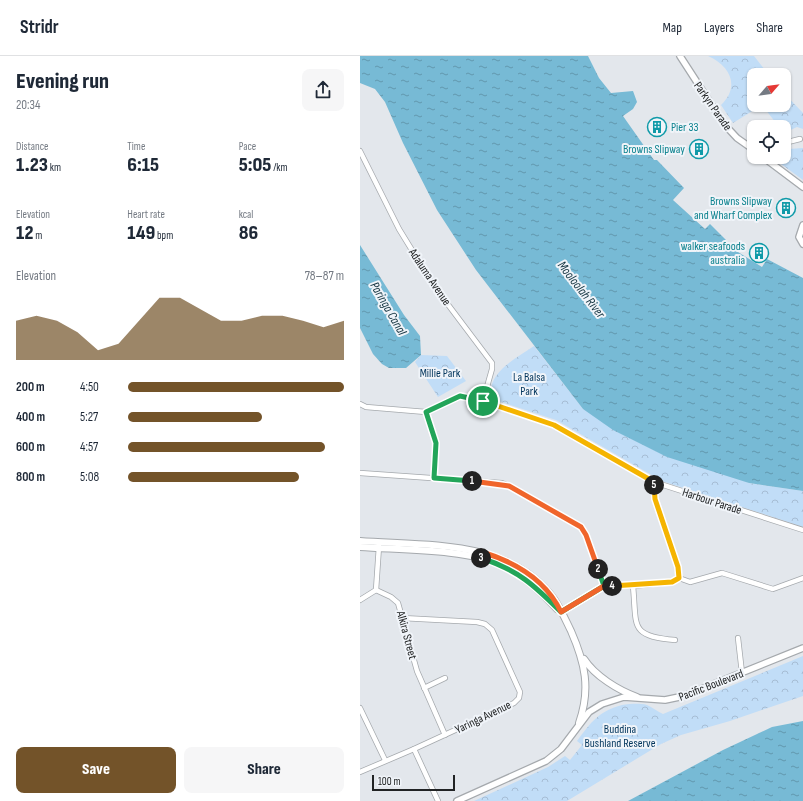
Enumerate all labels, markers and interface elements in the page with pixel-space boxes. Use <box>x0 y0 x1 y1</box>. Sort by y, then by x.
text: Stridr <box>20 16 59 39</box>
text: Map <box>662 19 682 36</box>
text: Layers <box>704 19 734 36</box>
text: Share <box>756 19 783 36</box>
text: Evening run <box>16 68 109 95</box>
north arrow <box>747 68 791 112</box>
map controls <box>747 68 791 164</box>
button: share <box>302 69 344 111</box>
street label: Parkyn Parade <box>690 79 735 134</box>
text: 20:34 <box>16 97 40 113</box>
building icon: Pier 33 <box>646 116 668 138</box>
place label: Pier 33 <box>671 120 699 135</box>
button: locate <box>747 120 791 164</box>
building icon: Browns Slipway <box>688 138 710 160</box>
text: Distance <box>16 140 48 153</box>
text: Time <box>127 140 145 153</box>
text: Pace <box>239 140 256 153</box>
place label: Browns Slipway <box>623 142 685 157</box>
text: 1.23 <box>16 153 48 177</box>
text: 6:15 <box>127 153 159 177</box>
text: 5:05 <box>239 153 271 177</box>
text: km <box>48 161 61 174</box>
text: /km <box>271 161 288 174</box>
place label: Browns Slipway and Wharf Complex <box>694 194 772 223</box>
building icon: Browns Slipway and Wharf Complex <box>775 197 797 219</box>
text: Elevation <box>16 208 50 221</box>
text: Heart rate <box>127 208 165 221</box>
text: kcal <box>239 208 253 221</box>
text: 12 <box>16 221 33 245</box>
text: 149 <box>127 221 155 245</box>
text: 86 <box>239 221 258 245</box>
text: m <box>33 229 42 242</box>
text: bpm <box>155 229 173 242</box>
place label: walker seafoods australia <box>681 239 745 268</box>
building icon: walker seafoods australia <box>748 242 770 264</box>
street label: Adaluma Avenue <box>405 245 454 309</box>
water label: Mooloolah River <box>554 258 609 322</box>
text: Elevation <box>16 268 56 284</box>
text: 78–87 m <box>305 268 344 284</box>
water label: Paringa Canal <box>366 279 410 339</box>
park label: Millie Park <box>420 366 461 381</box>
park label: La Balsa Park <box>513 370 545 399</box>
text: 200 m <box>16 379 45 395</box>
text: 4:50 <box>80 379 99 395</box>
pin <box>466 384 500 418</box>
icon: arrive <box>472 390 494 412</box>
text: 400 m <box>16 409 45 425</box>
text: 5:27 <box>80 409 98 425</box>
text: 600 m <box>16 439 45 455</box>
text: 4:57 <box>80 439 98 455</box>
text: 800 m <box>16 469 45 485</box>
text: 5:08 <box>80 469 99 485</box>
pin: 1 <box>462 471 482 491</box>
text: 1 <box>470 474 474 487</box>
pin: 5 <box>644 475 664 495</box>
text: 5 <box>652 478 656 491</box>
street label: Harbour Parade <box>680 485 744 518</box>
pin: 3 <box>471 548 491 568</box>
text: 3 <box>479 551 483 564</box>
pin: 2 <box>588 559 608 579</box>
text: 2 <box>596 562 600 575</box>
pin: 4 <box>602 576 622 596</box>
text: 4 <box>609 579 615 592</box>
street label: Alkira Street <box>393 608 420 661</box>
street label: Pacific Boulevard <box>677 666 746 705</box>
street label: Yaringa Avenue <box>453 697 514 737</box>
park label: Buddina Bushland Reserve <box>585 722 656 751</box>
button: Save <box>16 747 176 793</box>
button: Share <box>184 747 344 793</box>
scale bar <box>372 773 455 792</box>
text: 100 m <box>378 775 400 788</box>

